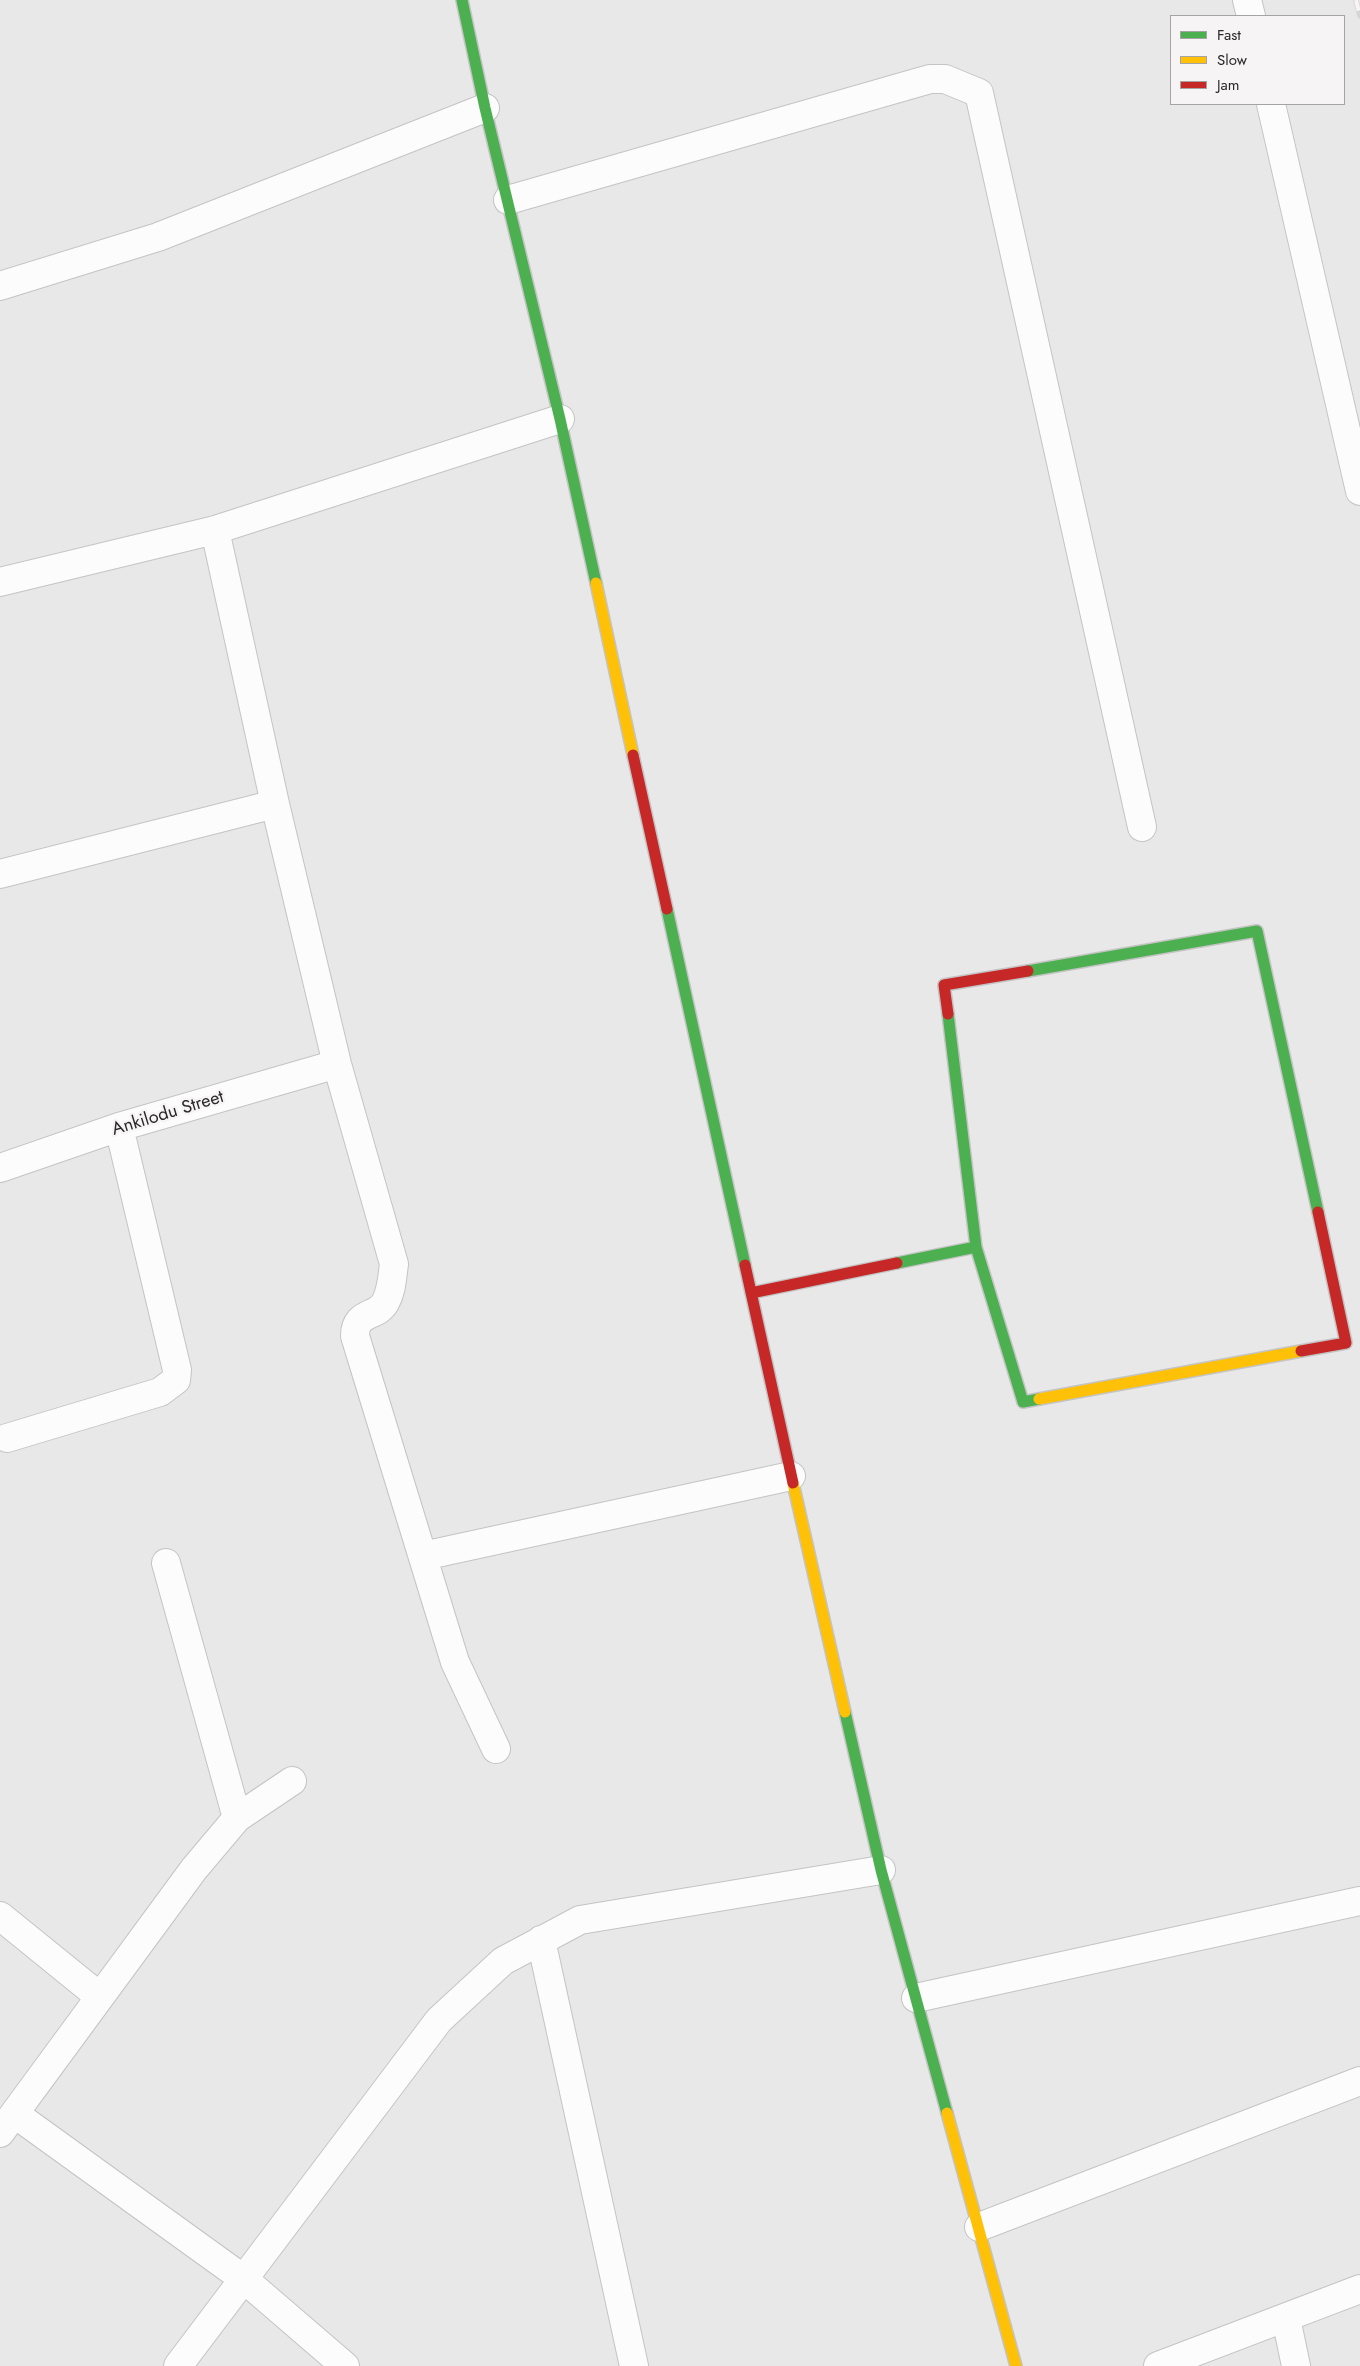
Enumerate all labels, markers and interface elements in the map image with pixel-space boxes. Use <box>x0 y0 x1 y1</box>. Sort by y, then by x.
legend <box>1170 15 1345 105</box>
text: Fast <box>1217 24 1241 46</box>
text: Slow <box>1217 49 1247 71</box>
text: Jam <box>1217 74 1240 96</box>
street label: Ankilodu Street <box>109 1087 227 1141</box>

